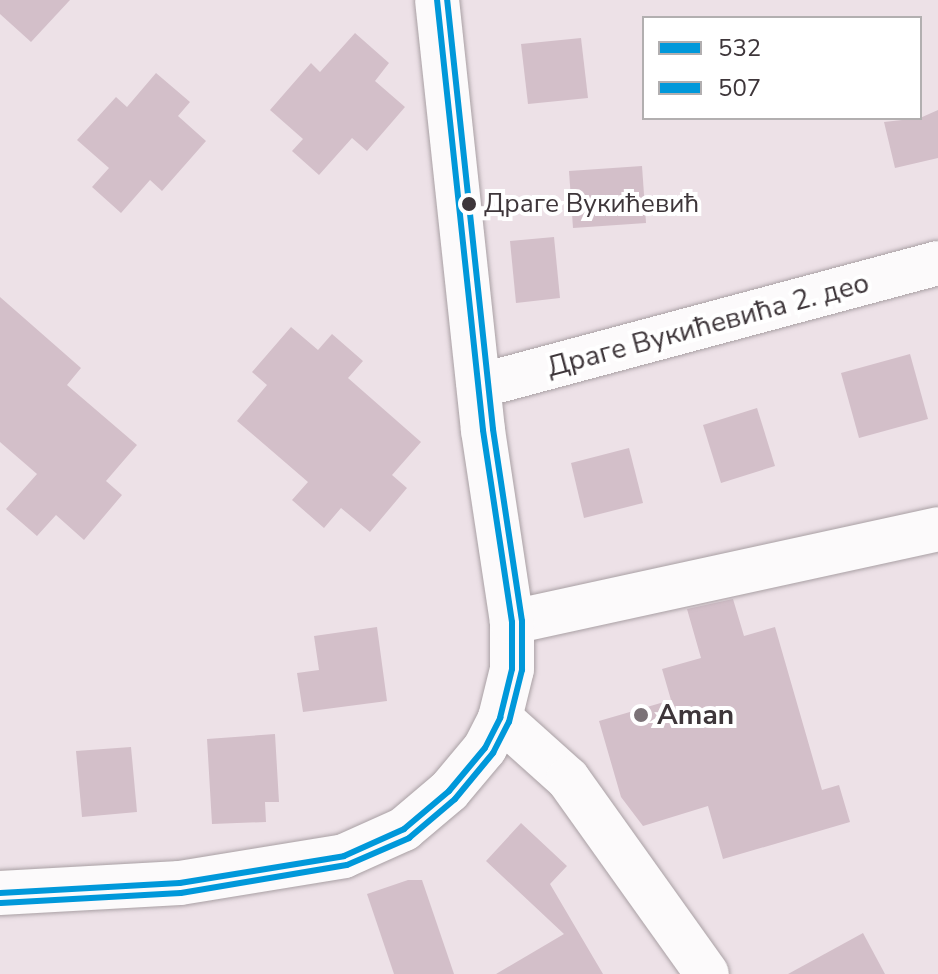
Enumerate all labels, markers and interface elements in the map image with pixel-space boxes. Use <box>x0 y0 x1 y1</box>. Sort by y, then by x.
legend <box>642 16 922 120</box>
text: 532 <box>718 32 761 64</box>
text: 507 <box>718 72 761 104</box>
place label: Драге Вукићевић <box>484 188 699 220</box>
marker: Драге Вукићевић <box>461 196 477 212</box>
street label: Драге Вукићевића 2. део <box>543 266 873 384</box>
place label: Aman <box>657 698 734 732</box>
marker: Aman <box>632 706 650 724</box>

